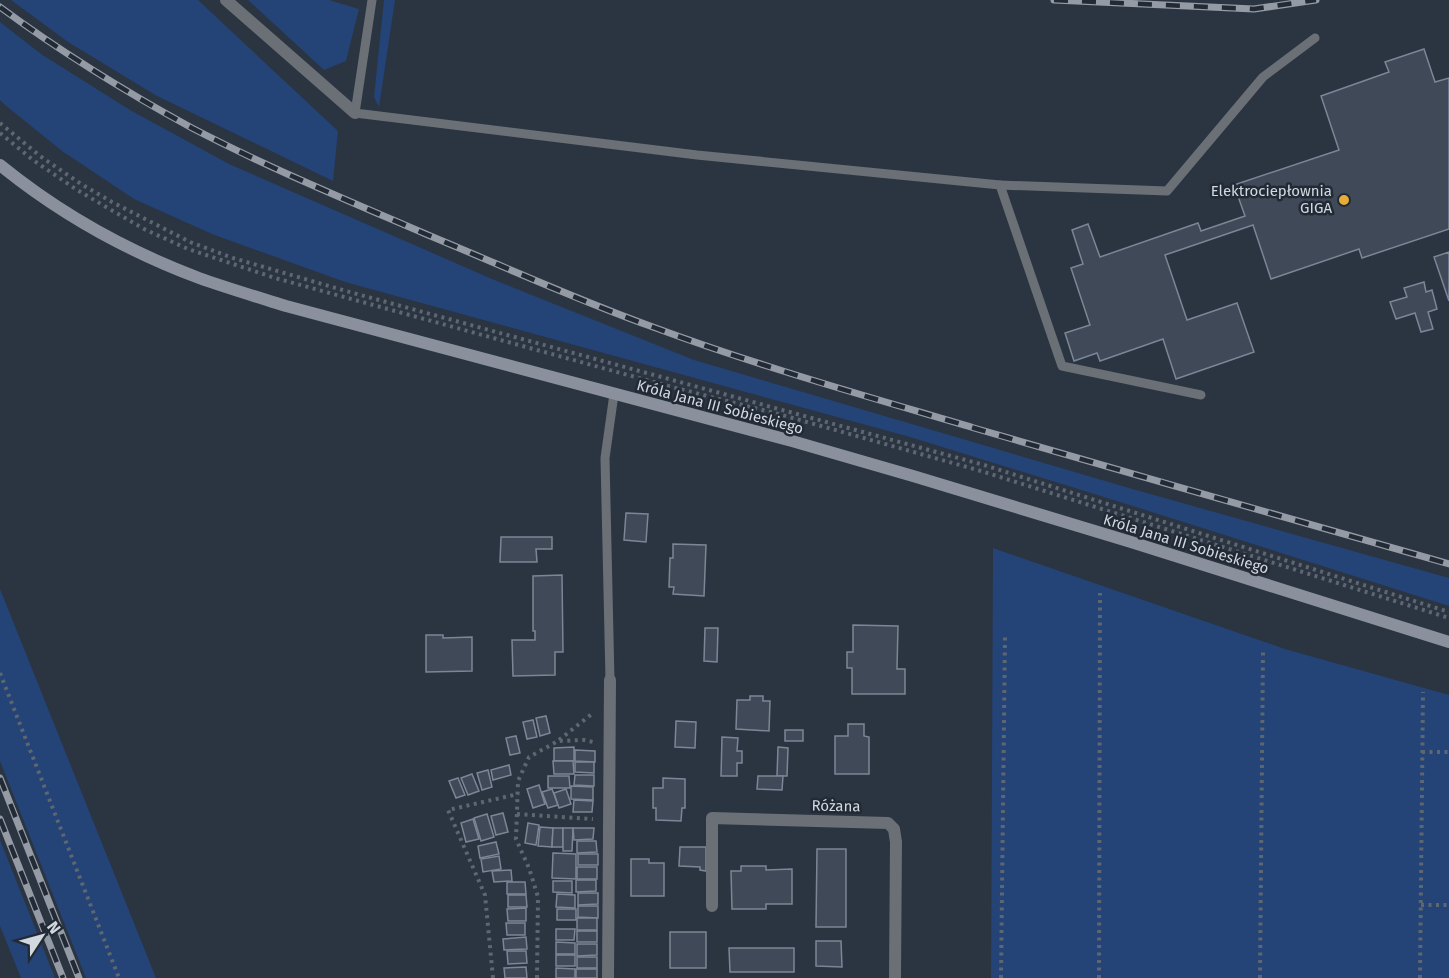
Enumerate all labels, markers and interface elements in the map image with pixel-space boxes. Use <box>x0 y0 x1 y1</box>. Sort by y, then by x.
place label: Elektrociepłownia GIGA <box>1211 182 1332 217</box>
marker: Elektrociepłownia GIGA <box>1337 193 1351 207</box>
street label: Króla Jana III Sobieskiego <box>635 376 805 438</box>
street label: Króla Jana III Sobieskiego <box>1101 510 1271 578</box>
street label: Różana <box>811 797 861 815</box>
north arrow <box>12 906 72 966</box>
text: N <box>43 918 65 937</box>

